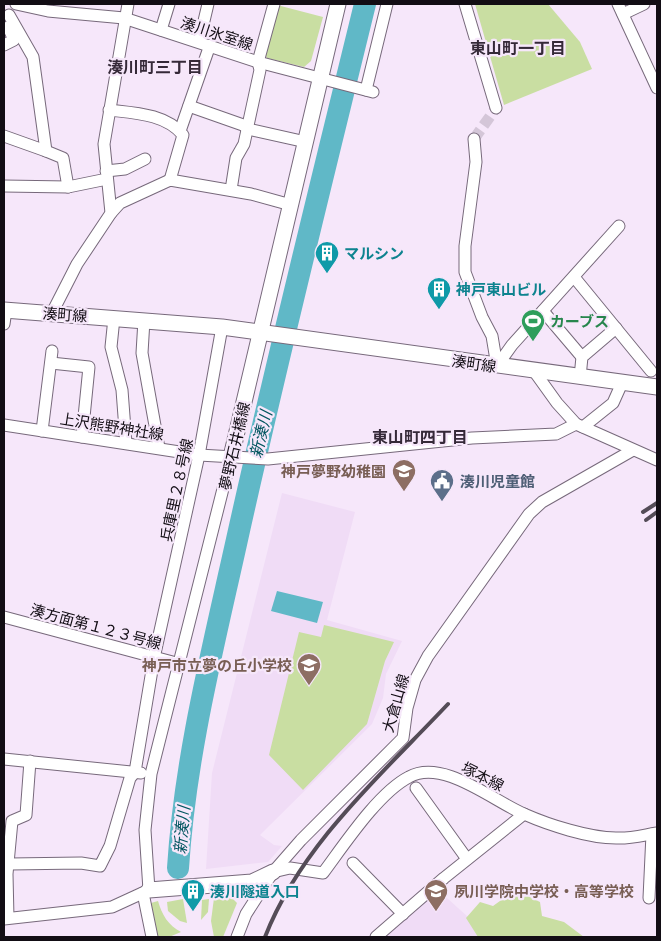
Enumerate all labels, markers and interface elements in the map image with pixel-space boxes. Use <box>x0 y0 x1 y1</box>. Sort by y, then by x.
street label: 湊川氷室線 <box>178 12 256 54</box>
district label: 東山町一丁目 <box>470 37 566 58</box>
district label: 湊川町三丁目 <box>107 56 203 77</box>
building icon: マルシン <box>314 240 340 274</box>
place label: マルシン <box>344 243 404 263</box>
building icon: 神戸東山ビル <box>426 276 452 310</box>
place label: 神戸東山ビル <box>455 279 546 299</box>
street label: 湊町線 <box>42 302 88 326</box>
sports icon: カーブス <box>520 308 546 342</box>
place label: カーブス <box>550 311 609 331</box>
street label: 湊町線 <box>450 350 498 376</box>
street label: 夢野石井橋線 <box>214 400 254 492</box>
water label: 新湊川 <box>244 406 276 460</box>
street label: 上沢熊野神社線 <box>59 408 165 444</box>
district label: 東山町四丁目 <box>372 426 468 447</box>
street label: 兵庫里２８号線 <box>155 437 197 543</box>
school or university icon: 神戸夢野幼稚園 <box>391 458 417 492</box>
place label: 神戸夢野幼稚園 <box>280 461 386 481</box>
public building icon: 湊川児童館 <box>429 468 455 502</box>
place label: 湊川児童館 <box>460 471 535 491</box>
street label: 湊方面第１２３号線 <box>28 599 164 653</box>
school or university icon: 神戸市立夢の丘小学校 <box>296 652 322 686</box>
place label: 神戸市立夢の丘小学校 <box>141 655 292 675</box>
street label: 大倉山線 <box>377 671 413 735</box>
street label: 塚本線 <box>458 757 508 795</box>
water label: 新湊川 <box>168 803 194 855</box>
building icon: 湊川隧道入口 <box>180 878 206 912</box>
school or university icon: 夙川学院中学校・高等学校 <box>423 878 449 912</box>
place label: 湊川隧道入口 <box>210 881 300 901</box>
place label: 夙川学院中学校・高等学校 <box>454 881 634 901</box>

